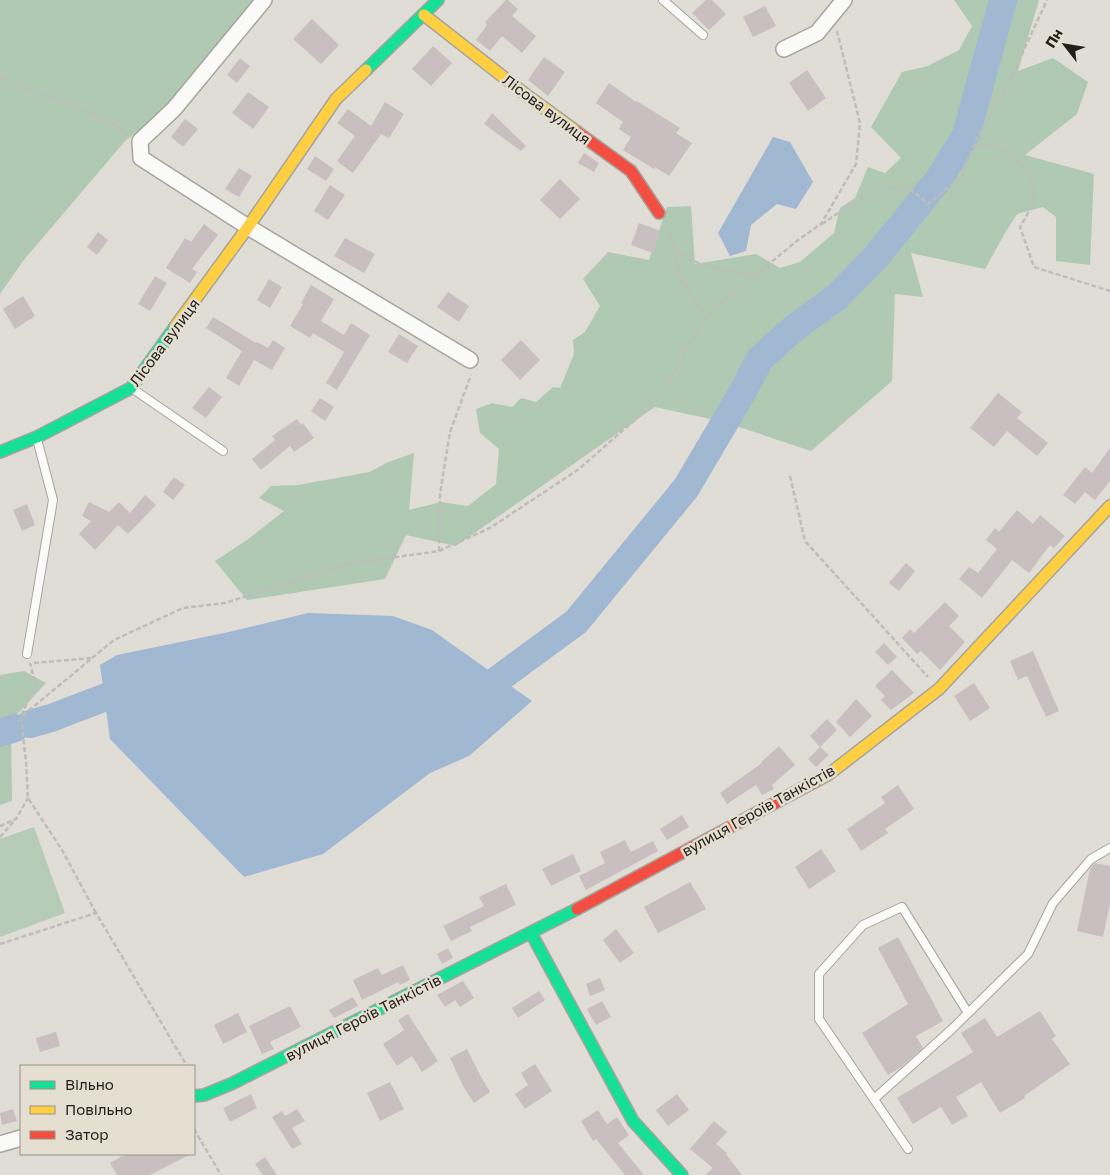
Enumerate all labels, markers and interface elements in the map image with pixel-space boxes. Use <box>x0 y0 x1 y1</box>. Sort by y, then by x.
north arrow <box>1040 20 1090 70</box>
text: Пн <box>1041 26 1066 51</box>
street label: Лісова вулиця <box>500 70 594 148</box>
street label: Лісова вулиця <box>125 295 203 389</box>
street label: вулиця Героїв Танкістів <box>678 760 838 860</box>
street label: вулиця Героїв Танкістів <box>282 970 444 1064</box>
legend <box>20 1065 195 1155</box>
text: Вільно <box>65 1075 114 1093</box>
text: Повільно <box>65 1100 133 1118</box>
text: Затор <box>65 1125 108 1143</box>

